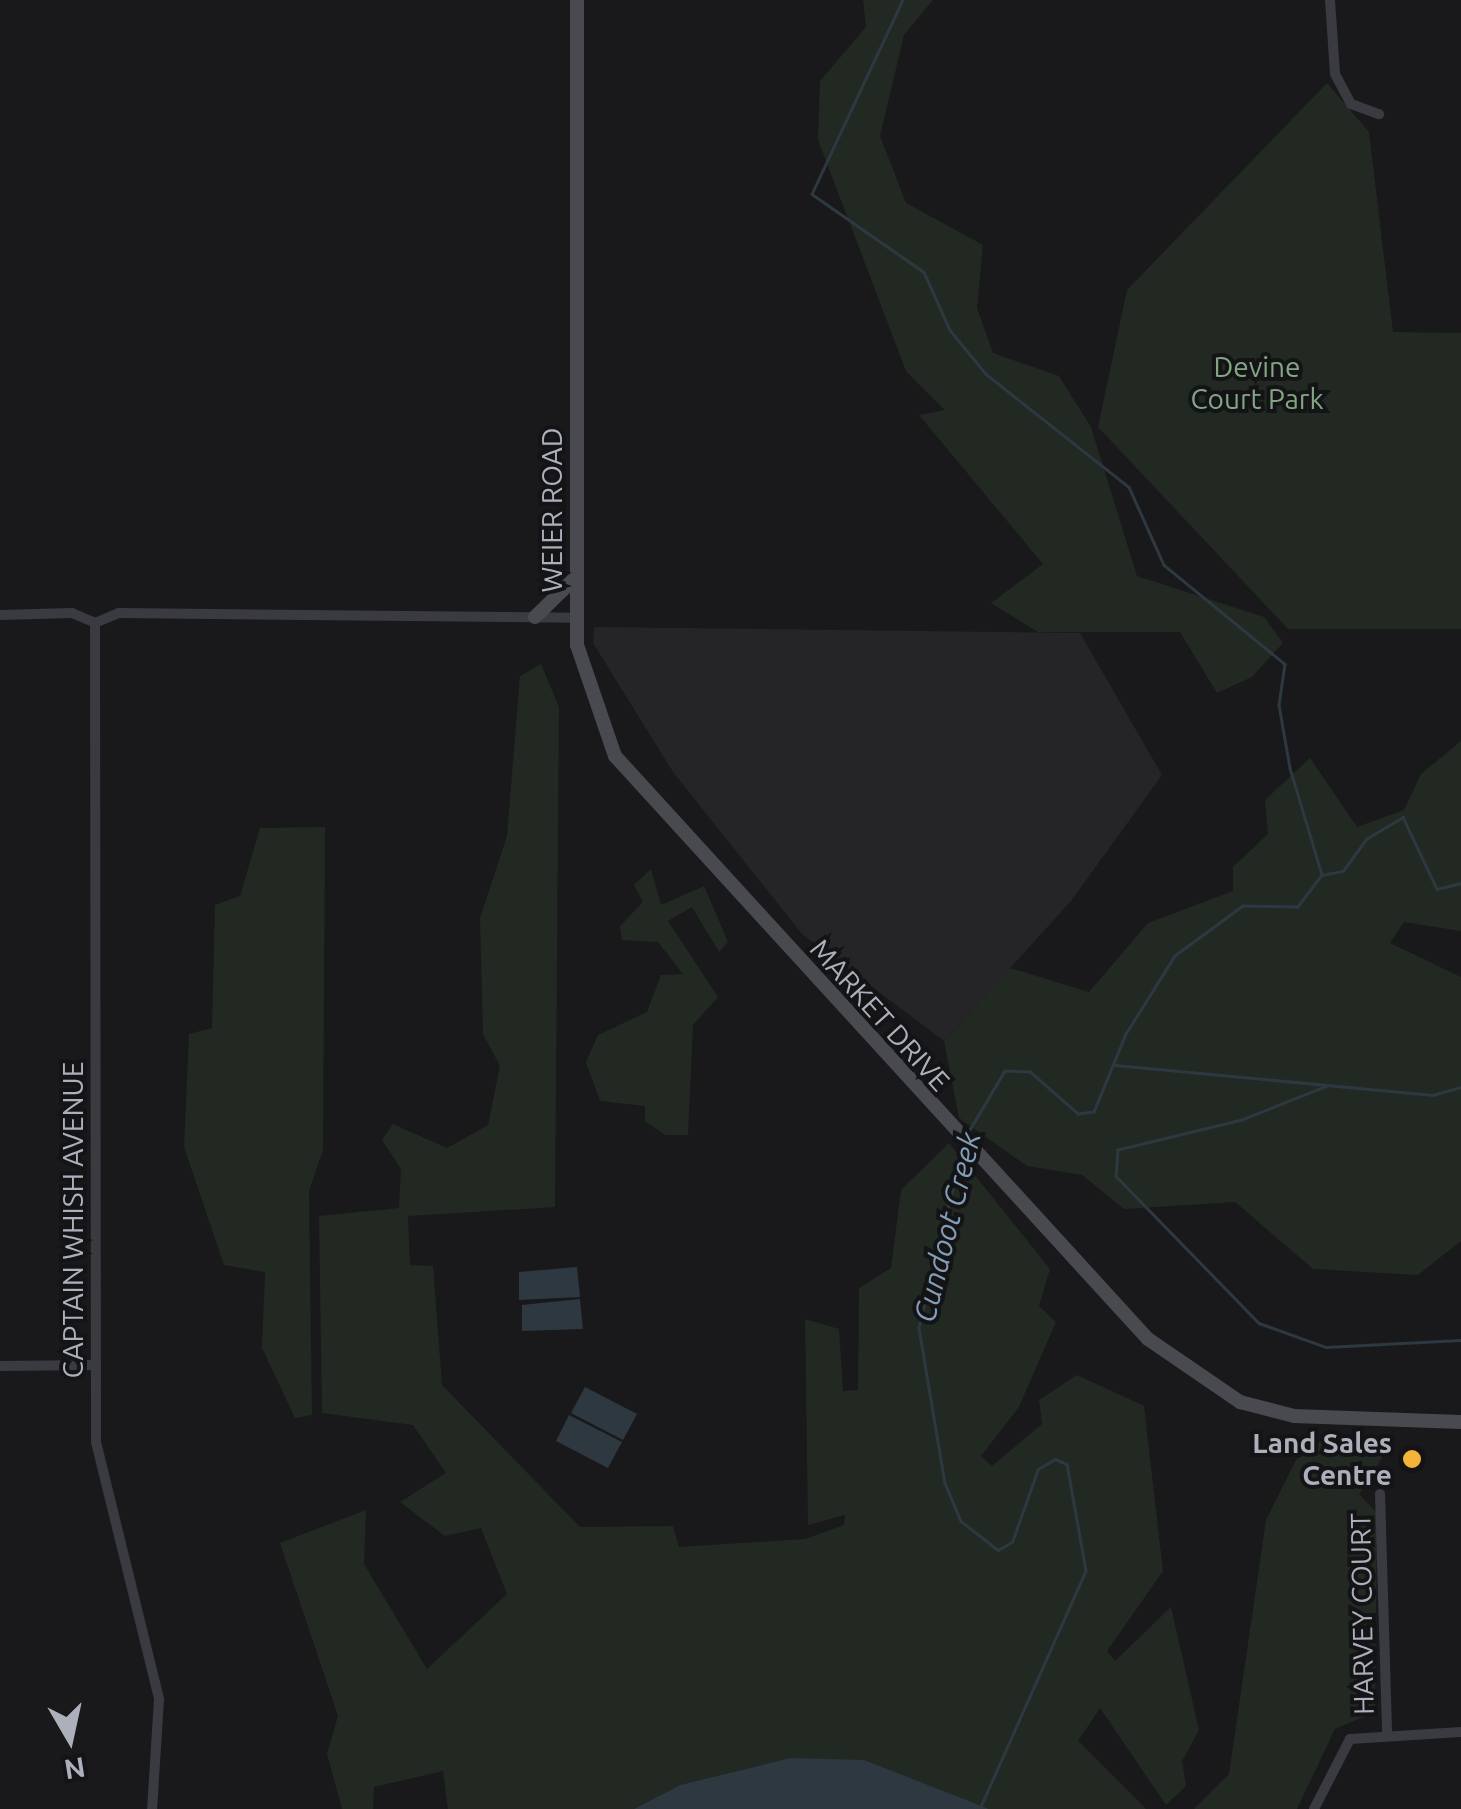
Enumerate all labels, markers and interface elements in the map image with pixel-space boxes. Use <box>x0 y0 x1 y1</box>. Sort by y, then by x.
park label: Devine Court Park <box>1190 350 1324 416</box>
street label: WEIER ROAD <box>535 427 569 593</box>
street label: MARKET DRIVE <box>803 932 957 1098</box>
street label: CAPTAIN WHISH AVENUE <box>56 1062 90 1378</box>
water label: Cundoot Creek <box>906 1128 988 1326</box>
place label: Land Sales Centre <box>1252 1426 1392 1492</box>
marker: Land Sales Centre <box>1401 1448 1423 1470</box>
street label: HARVEY COURT <box>1343 1513 1381 1715</box>
north arrow <box>20 1689 120 1789</box>
text: N <box>62 1752 88 1786</box>

